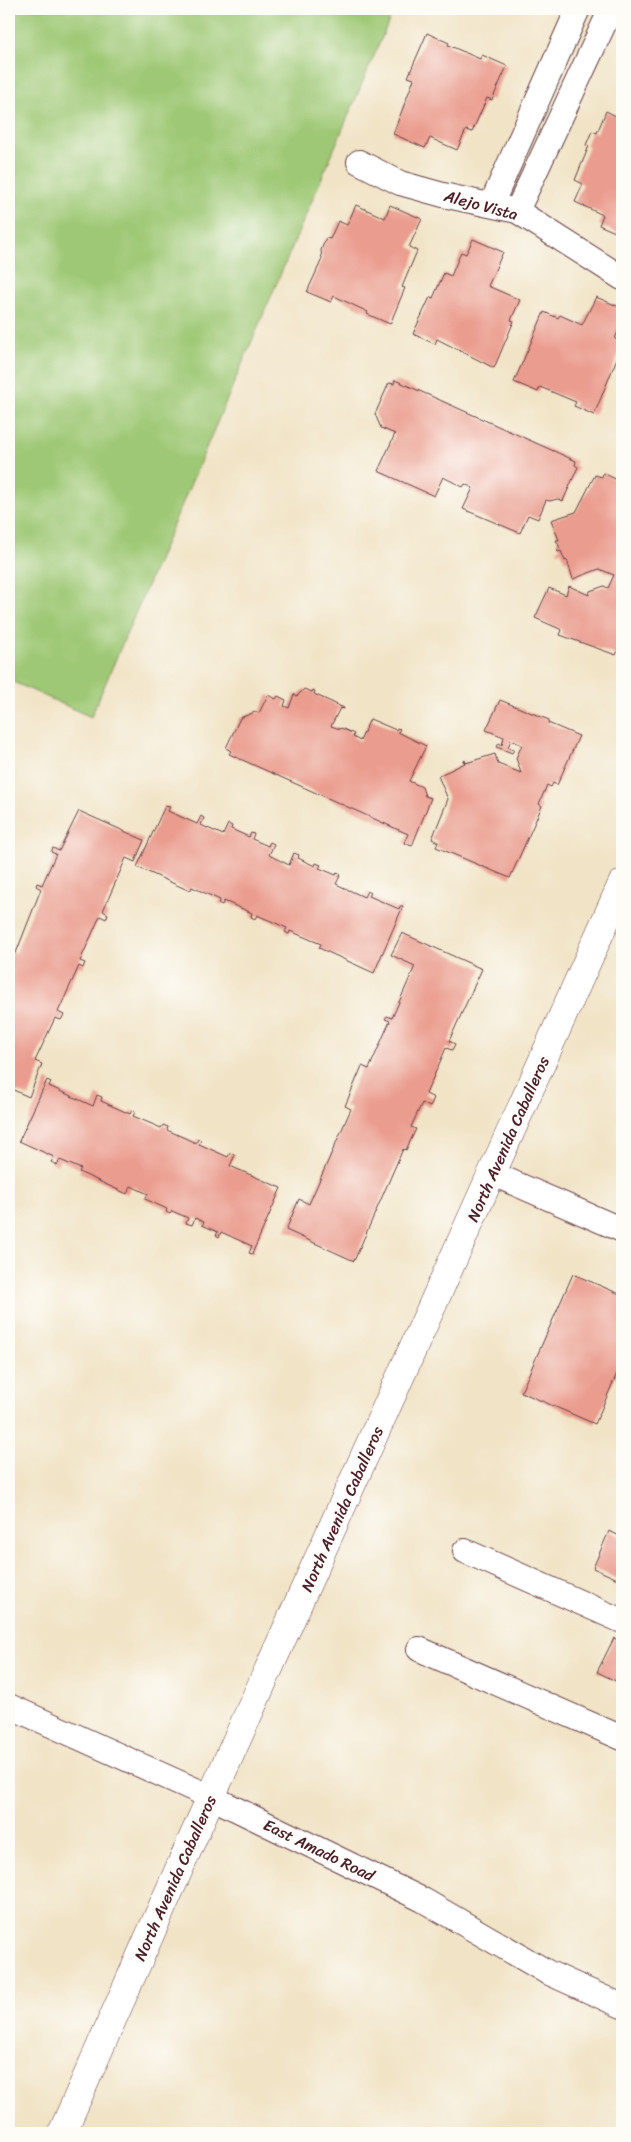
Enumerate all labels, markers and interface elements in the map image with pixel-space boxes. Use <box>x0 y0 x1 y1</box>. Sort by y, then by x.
street label: Alejo Vista <box>440 181 521 229</box>
street label: North Avenida Caballeros <box>458 1051 558 1227</box>
street label: North Avenida Caballeros <box>292 1421 392 1597</box>
street label: North Avenida Caballeros <box>125 1790 225 1966</box>
street label: East Amado Road <box>258 1810 381 1890</box>

